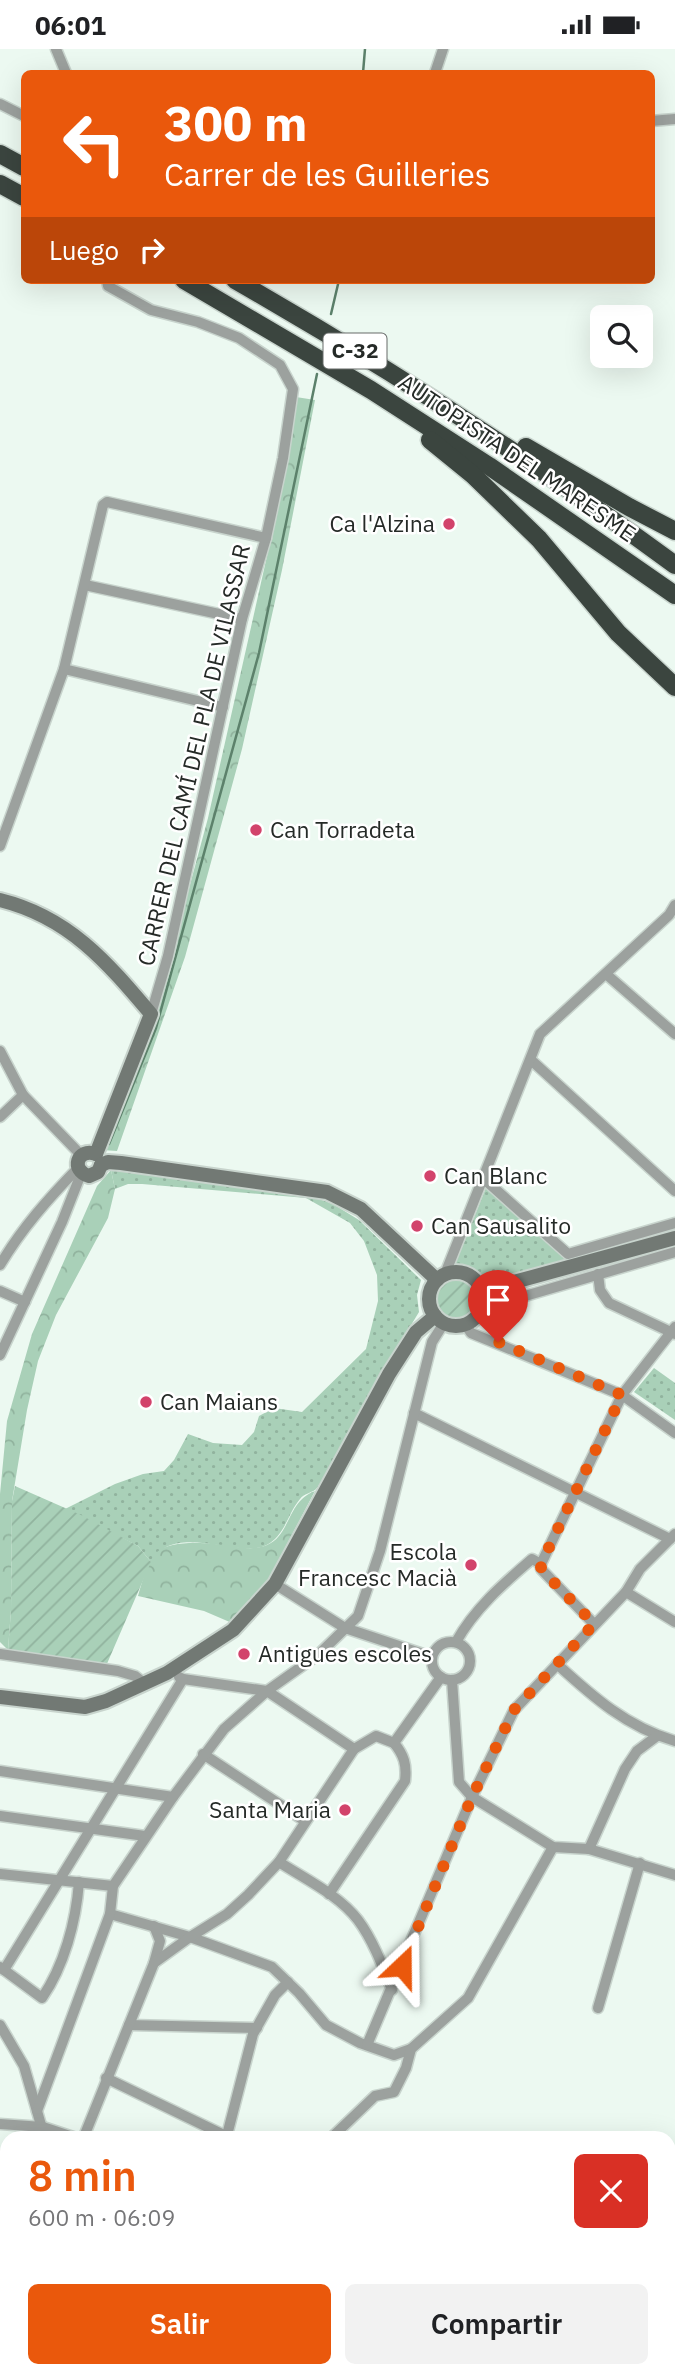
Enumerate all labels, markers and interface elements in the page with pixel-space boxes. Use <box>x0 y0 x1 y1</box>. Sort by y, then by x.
text: 06:01 <box>35 8 106 42</box>
text: 300 m <box>164 91 308 154</box>
icon: left <box>49 98 140 189</box>
text: Carrer de les Guilleries <box>164 153 490 195</box>
icon: right <box>133 231 171 269</box>
text: Luego <box>49 233 119 267</box>
map controls <box>590 305 653 368</box>
button: search <box>590 305 653 368</box>
road number: C-32 <box>324 333 386 369</box>
street label: AUTOPISTA DEL MARESME <box>393 366 642 548</box>
place label: Ca l'Alzina <box>330 508 435 538</box>
marker: Ca l'Alzina <box>441 516 457 532</box>
street label: CARRER DEL CAMÍ DEL PLA DE VILASSAR <box>130 541 256 969</box>
place label: Can Torradeta <box>270 814 415 844</box>
marker: Can Torradeta <box>248 822 264 838</box>
place label: Can Blanc <box>444 1160 547 1190</box>
marker: Can Blanc <box>422 1168 438 1184</box>
place label: Can Sausalito <box>431 1210 571 1240</box>
marker: Can Sausalito <box>409 1218 425 1234</box>
pin <box>468 1270 528 1342</box>
icon: arrive <box>479 1281 517 1319</box>
place label: Can Maians <box>160 1386 278 1416</box>
marker: Can Maians <box>138 1394 154 1410</box>
place label: Escola Francesc Macià <box>298 1536 457 1592</box>
marker: Escola Francesc Macià <box>463 1557 479 1573</box>
place label: Antigues escoles <box>258 1638 432 1668</box>
marker: Antigues escoles <box>236 1646 252 1662</box>
place label: Santa Maria <box>209 1794 331 1824</box>
marker: Santa Maria <box>337 1802 353 1818</box>
position arrow <box>365 1929 439 2003</box>
text: 8 min <box>28 2148 137 2203</box>
button: close <box>574 2154 648 2228</box>
text: 600 m · 06:09 <box>28 2202 175 2232</box>
button: Salir <box>28 2284 331 2364</box>
button: Compartir <box>345 2284 648 2364</box>

